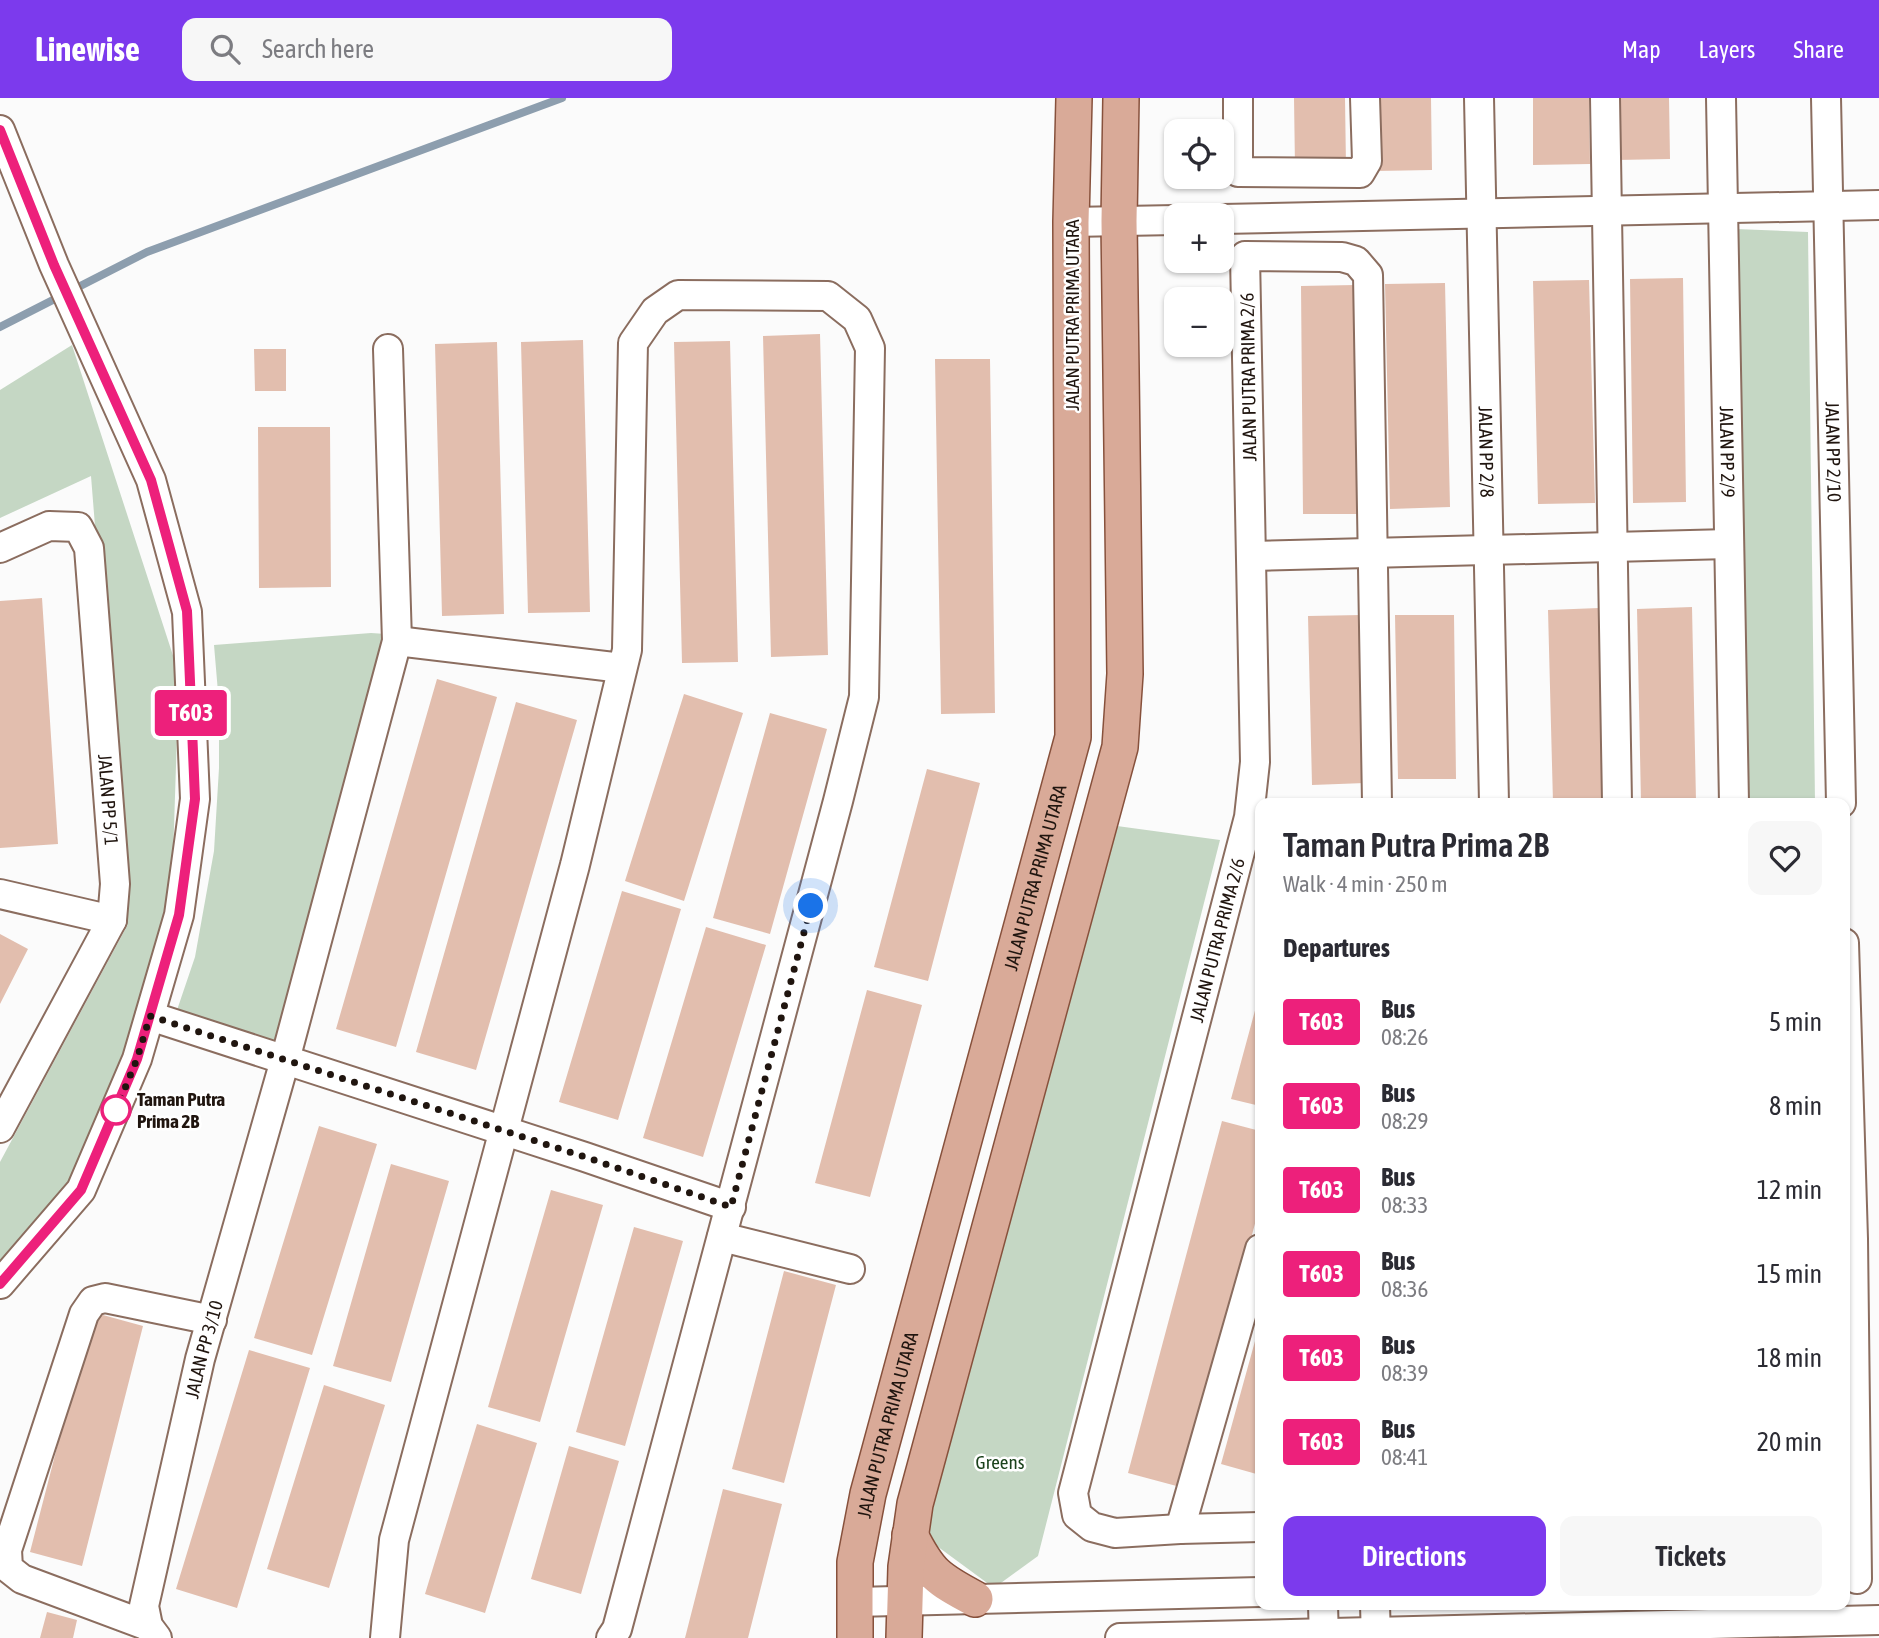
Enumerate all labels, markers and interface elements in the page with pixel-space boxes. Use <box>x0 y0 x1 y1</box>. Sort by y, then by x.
search box <box>182 18 672 81</box>
text: Linewise <box>35 30 140 68</box>
icon: search <box>206 30 244 68</box>
text: Search here <box>262 34 374 64</box>
text: Map <box>1622 36 1661 63</box>
text: Layers <box>1699 36 1755 63</box>
text: Share <box>1793 36 1844 63</box>
map controls <box>1164 119 1234 357</box>
button: locate <box>1164 119 1234 189</box>
button: + <box>1164 203 1234 273</box>
street label: JALAN PUTRA PRIMA UTARA <box>1061 219 1083 411</box>
button: − <box>1164 287 1234 357</box>
street label: JALAN PUTRA PRIMA 2/6 <box>1236 292 1260 462</box>
street label: JALAN PP 2/10 <box>1821 402 1846 502</box>
street label: JALAN PP 2/8 <box>1475 406 1499 498</box>
street label: JALAN PP 2/9 <box>1716 406 1739 498</box>
line badge: T603 <box>142 690 240 736</box>
text: T603 <box>169 699 213 726</box>
street label: JALAN PP 5/1 <box>94 753 123 846</box>
street label: JALAN PUTRA PRIMA UTARA <box>999 781 1071 973</box>
button: heart <box>1748 821 1822 895</box>
text: Taman Putra Prima 2B <box>1283 826 1549 864</box>
street label: JALAN PUTRA PRIMA 2/6 <box>1185 855 1249 1024</box>
text: Walk · 4 min · 250 m <box>1283 871 1447 897</box>
your location <box>793 888 828 923</box>
text: Departures <box>1283 933 1390 963</box>
text: Bus <box>1381 994 1415 1024</box>
text: 5 min <box>1769 1007 1822 1037</box>
text: T603 <box>1299 1008 1344 1035</box>
text: 08:26 <box>1381 1024 1428 1050</box>
text: Bus <box>1381 1078 1415 1108</box>
place label: Taman Putra Prima 2B <box>137 1088 225 1132</box>
text: 8 min <box>1769 1091 1822 1121</box>
text: T603 <box>1299 1092 1344 1119</box>
marker: Taman Putra Prima 2B <box>101 1095 131 1125</box>
text: 08:29 <box>1381 1108 1428 1134</box>
text: Bus <box>1381 1162 1415 1192</box>
text: 12 min <box>1757 1175 1822 1205</box>
text: T603 <box>1299 1176 1344 1203</box>
text: 08:33 <box>1381 1192 1428 1218</box>
text: Bus <box>1381 1246 1415 1276</box>
text: 15 min <box>1757 1259 1822 1289</box>
text: T603 <box>1299 1260 1344 1287</box>
text: 08:36 <box>1381 1276 1428 1302</box>
street label: JALAN PP 3/10 <box>180 1298 227 1400</box>
street label: JALAN PUTRA PRIMA UTARA <box>853 1329 923 1520</box>
text: Bus <box>1381 1330 1415 1360</box>
text: 18 min <box>1757 1343 1822 1373</box>
text: T603 <box>1299 1344 1344 1371</box>
text: 08:39 <box>1381 1360 1428 1386</box>
text: Bus <box>1381 1414 1415 1444</box>
text: 20 min <box>1757 1427 1822 1457</box>
text: T603 <box>1299 1428 1344 1455</box>
text: 08:41 <box>1381 1444 1428 1470</box>
park label: Greens <box>976 1451 1025 1473</box>
button: Directions <box>1283 1516 1546 1596</box>
button: Tickets <box>1560 1516 1822 1596</box>

